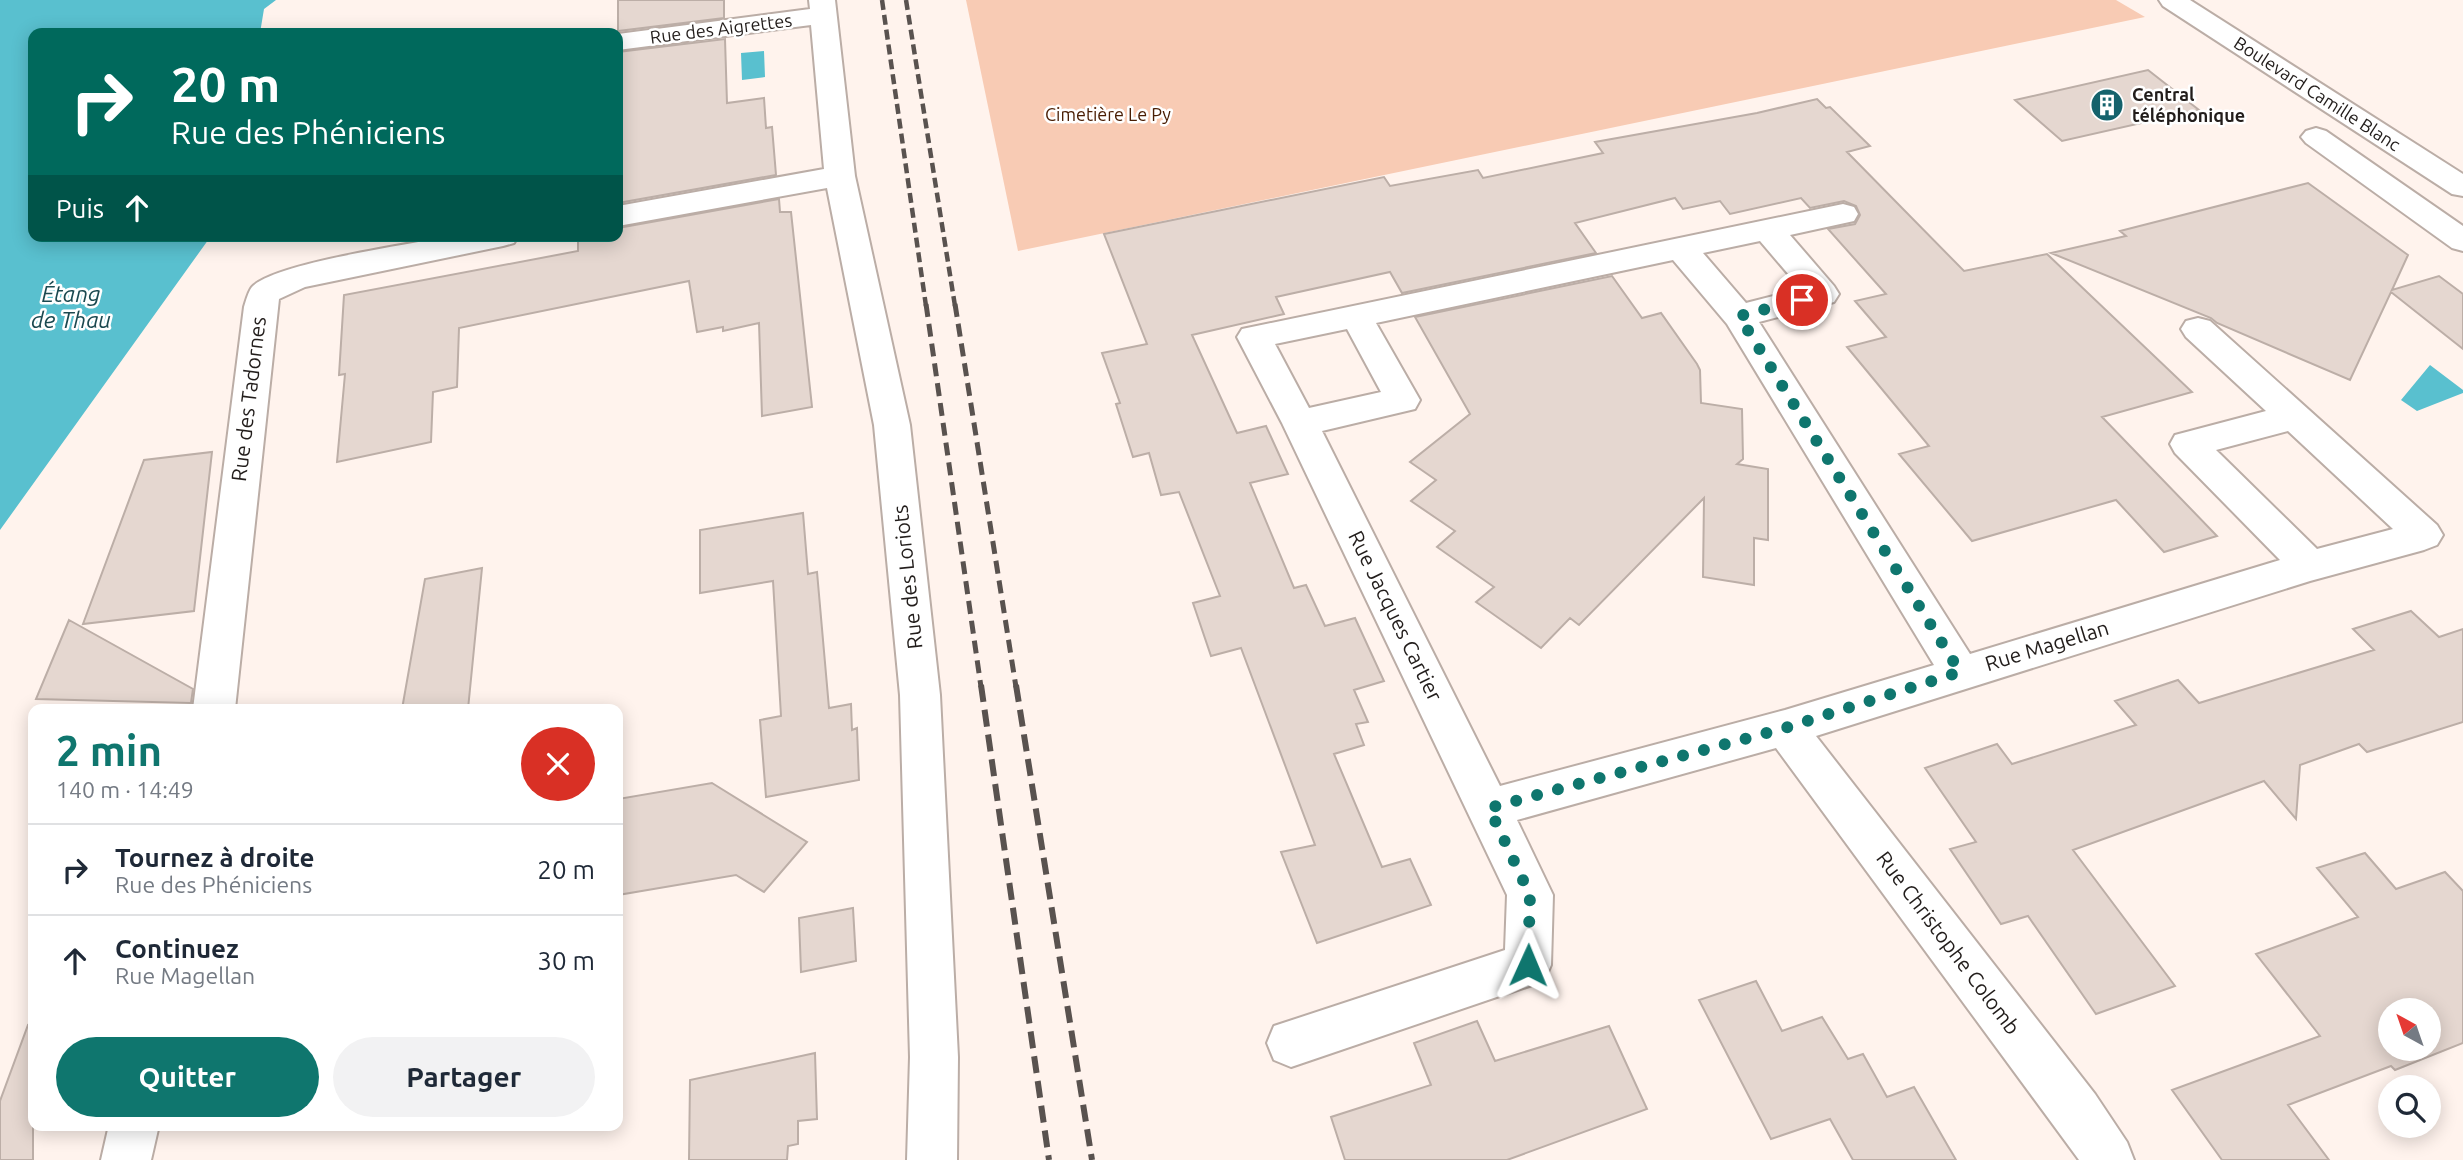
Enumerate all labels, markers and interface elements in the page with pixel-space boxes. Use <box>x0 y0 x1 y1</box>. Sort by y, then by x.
street label: Rue des Aigrettes <box>649 9 793 47</box>
street label: Boulevard Camille Blanc <box>2231 32 2404 154</box>
icon: right <box>56 56 147 147</box>
text: 20 m <box>171 56 280 111</box>
place label: Central téléphonique <box>2132 84 2245 125</box>
building icon: Central téléphonique <box>2088 86 2126 124</box>
park label: Cimetière Le Py <box>1045 104 1171 124</box>
text: Rue des Phéniciens <box>171 114 445 150</box>
icon: ahead <box>118 189 156 227</box>
text: Puis <box>56 194 104 223</box>
pin <box>1772 270 1832 330</box>
water label: Étang de Thau <box>31 280 111 332</box>
icon: arrive <box>1783 281 1821 319</box>
street label: Rue des Tadornes <box>226 315 270 483</box>
street label: Rue des Loriots <box>887 504 927 650</box>
street label: Rue Jacques Cartier <box>1344 526 1448 705</box>
street label: Rue Magellan <box>1982 615 2111 675</box>
text: 2 min <box>56 727 162 774</box>
button: close <box>521 727 595 801</box>
text: 140 m · 14:49 <box>56 777 194 802</box>
text: Tournez à droite <box>115 843 314 872</box>
street label: Rue Christophe Colomb <box>1872 846 2025 1039</box>
icon: right <box>56 851 94 889</box>
text: 20 m <box>537 855 595 884</box>
text: Rue des Phéniciens <box>115 872 312 897</box>
position arrow <box>1491 928 1565 1002</box>
text: Continuez <box>115 934 239 963</box>
icon: ahead <box>56 942 94 980</box>
text: 30 m <box>537 946 595 975</box>
text: Rue Magellan <box>115 963 255 988</box>
north arrow <box>2378 998 2441 1060</box>
map controls <box>2378 998 2441 1138</box>
button: Quitter <box>56 1037 319 1117</box>
button: Partager <box>333 1037 595 1117</box>
button: search <box>2378 1075 2441 1138</box>

